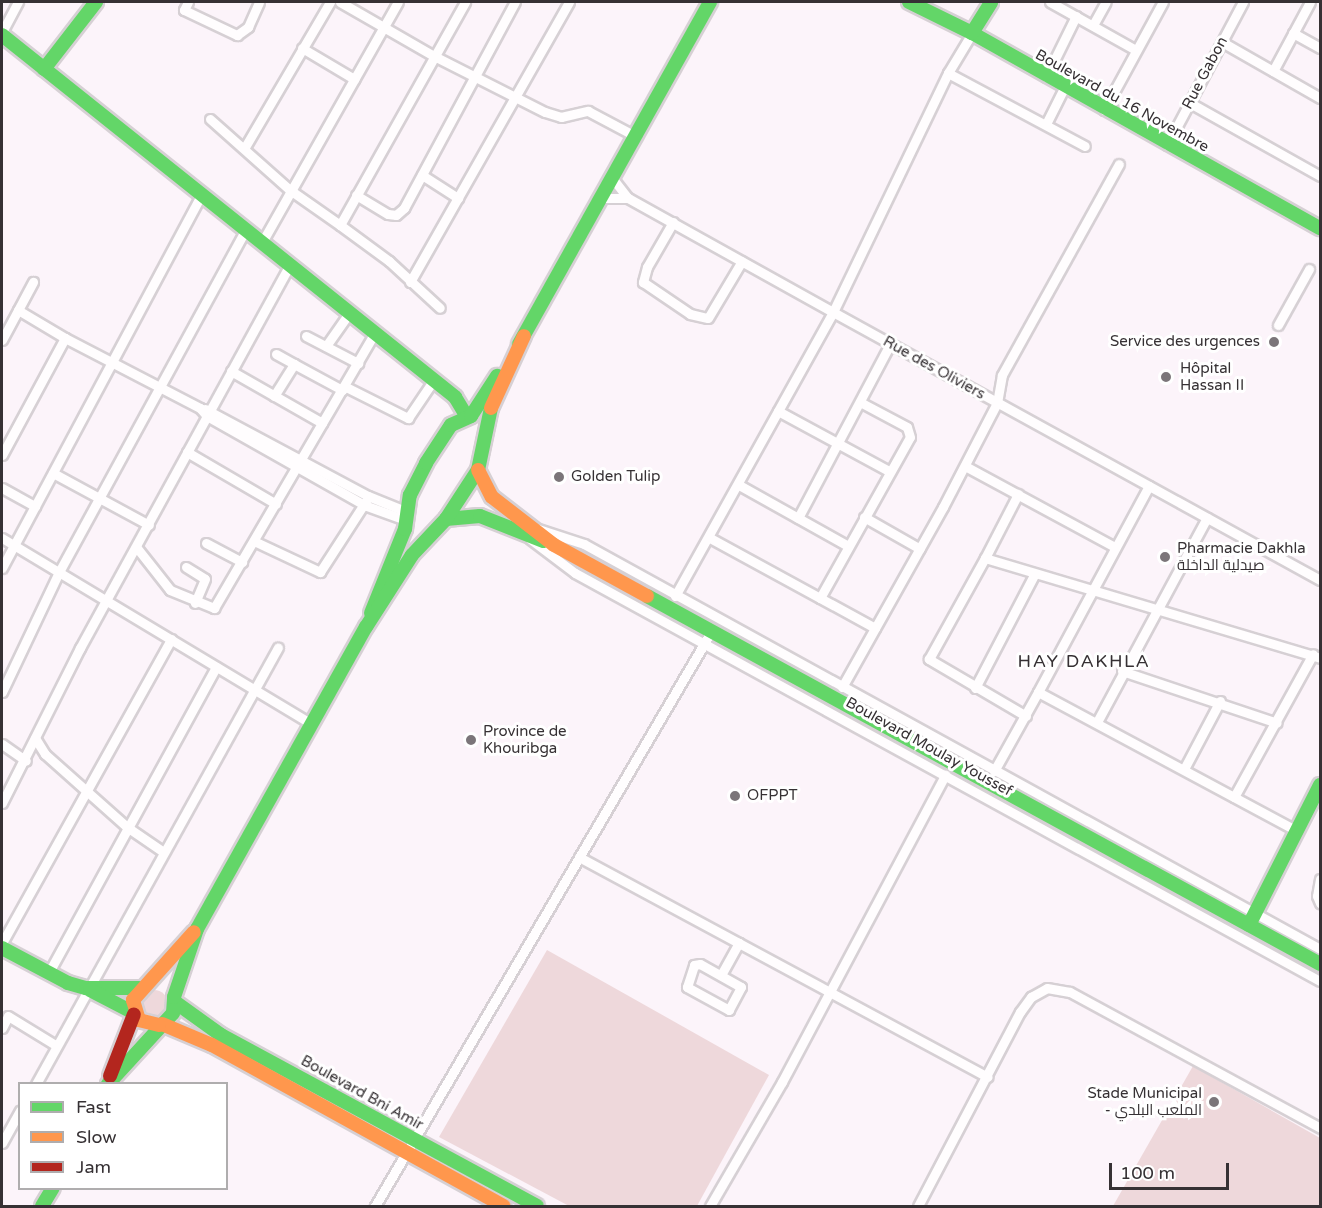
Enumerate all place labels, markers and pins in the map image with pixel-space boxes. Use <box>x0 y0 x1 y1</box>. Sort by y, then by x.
place label: Service des urgences <box>1110 333 1260 351</box>
marker: Service des urgences <box>1265 333 1283 351</box>
place label: Hôpital Hassan II <box>1180 359 1244 394</box>
marker: Hôpital Hassan II <box>1157 368 1175 386</box>
place label: Golden Tulip <box>571 468 661 486</box>
marker: Golden Tulip <box>552 470 566 484</box>
place label: Pharmacie Dakhla صيدلية الداخلة <box>1177 539 1306 574</box>
marker: Pharmacie Dakhla صيدلية الداخلة <box>1158 550 1172 564</box>
place label: Province de Khouribga <box>483 722 567 757</box>
marker: Province de Khouribga <box>464 733 478 747</box>
place label: OFPPT <box>747 787 798 805</box>
marker: OFPPT <box>728 789 742 803</box>
place label: Stade Municipal - الملعب البلدي <box>1087 1084 1202 1119</box>
marker: Stade Municipal - الملعب البلدي <box>1207 1095 1221 1109</box>

